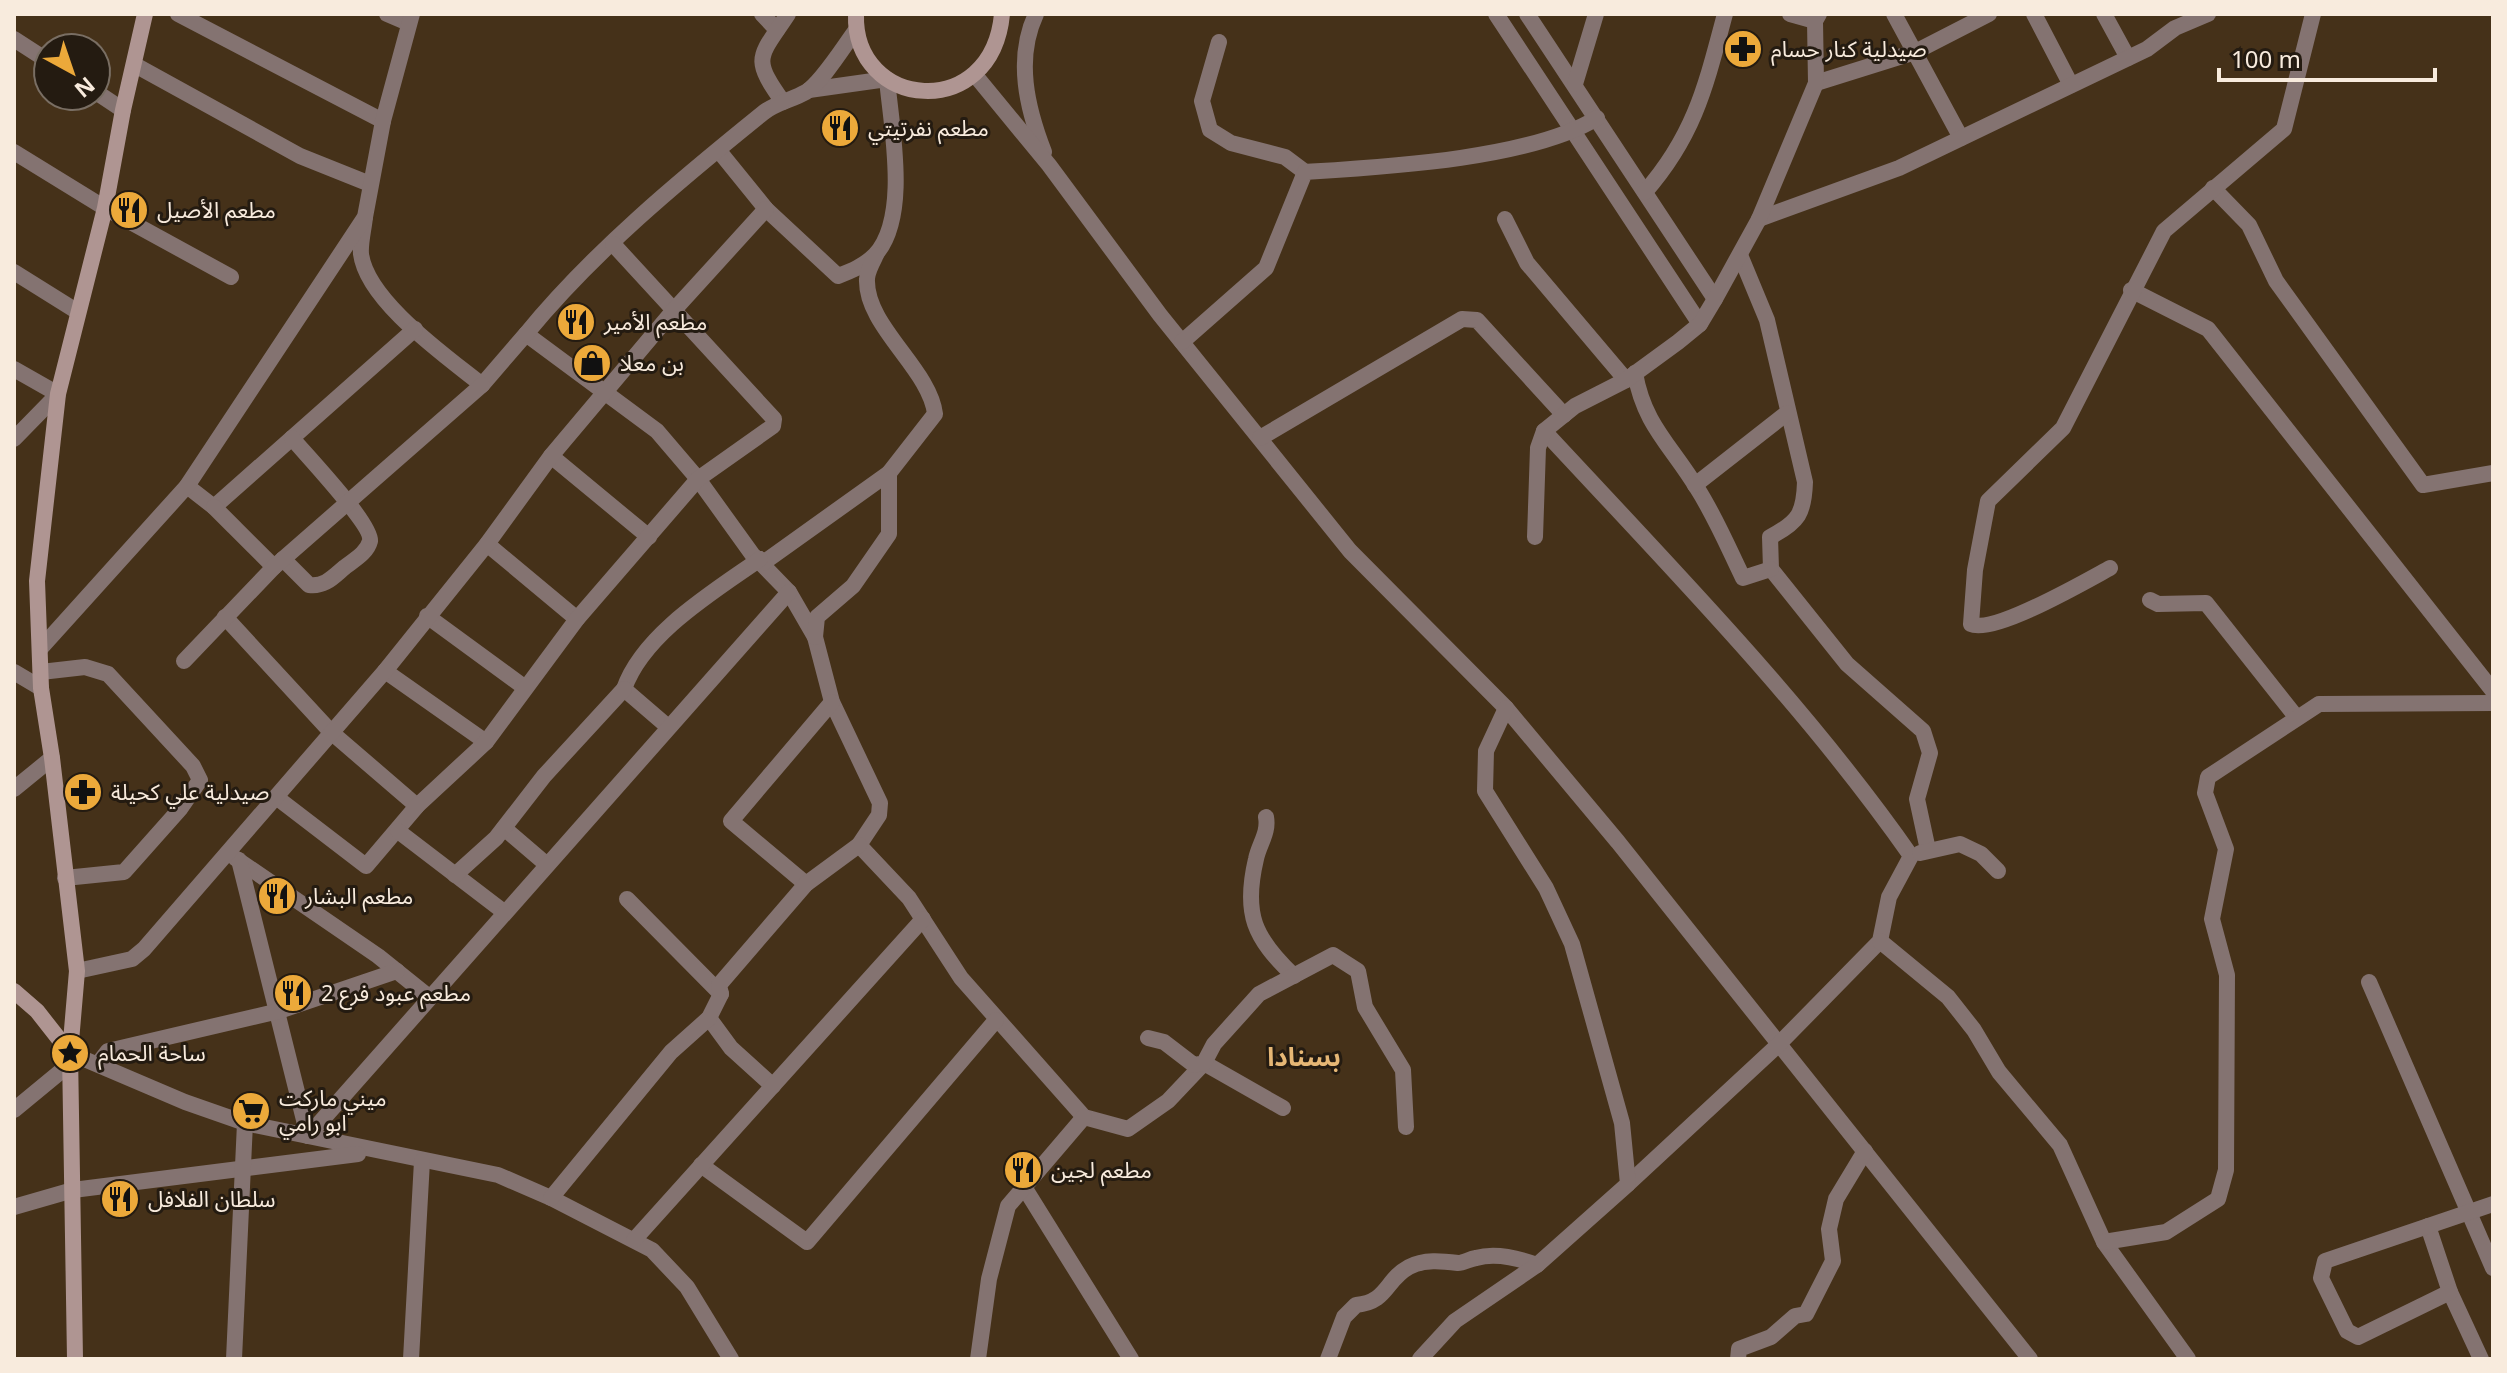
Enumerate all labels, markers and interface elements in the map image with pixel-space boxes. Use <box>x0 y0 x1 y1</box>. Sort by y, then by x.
pharmacy icon: صيدلية كنار حسام <box>1722 28 1764 70</box>
north arrow <box>32 32 112 112</box>
scale bar <box>2219 32 2435 82</box>
place label: صيدلية كنار حسام <box>1771 33 1927 66</box>
text: 100 m <box>2231 42 2301 75</box>
text: N <box>69 71 102 105</box>
restaurant icon: مطعم نفرتيتي <box>819 107 861 149</box>
place label: مطعم نفرتيتي <box>868 112 989 145</box>
restaurant icon: مطعم الأصيل <box>108 189 150 231</box>
place label: مطعم الأصيل <box>157 194 276 227</box>
restaurant icon: مطعم الأمير <box>555 301 597 343</box>
place label: مطعم الأمير <box>603 306 707 339</box>
shop icon: بن معلا <box>571 342 613 384</box>
place label: بن معلا <box>620 347 684 377</box>
pharmacy icon: صيدلية علي كحيلة <box>62 771 104 813</box>
place label: صيدلية علي كحيلة <box>111 776 269 809</box>
restaurant icon: مطعم البشار <box>256 875 298 917</box>
place label: مطعم البشار <box>304 880 413 913</box>
restaurant icon: مطعم عبود فرع 2 <box>272 972 314 1014</box>
place label: مطعم عبود فرع 2 <box>321 977 471 1010</box>
place icon: ساحة الحمام <box>49 1032 91 1074</box>
place label: ساحة الحمام <box>98 1037 206 1070</box>
district label: بسنادا <box>1267 1038 1341 1074</box>
place label: ميني ماركت ابو رامي <box>279 1082 386 1140</box>
supermarket icon: ميني ماركت ابو رامي <box>230 1090 272 1132</box>
restaurant icon: مطعم لجين <box>1002 1149 1044 1191</box>
place label: مطعم لجين <box>1051 1154 1152 1187</box>
restaurant icon: سلطان الفلافل <box>99 1178 141 1220</box>
place label: سلطان الفلافل <box>148 1183 276 1213</box>

